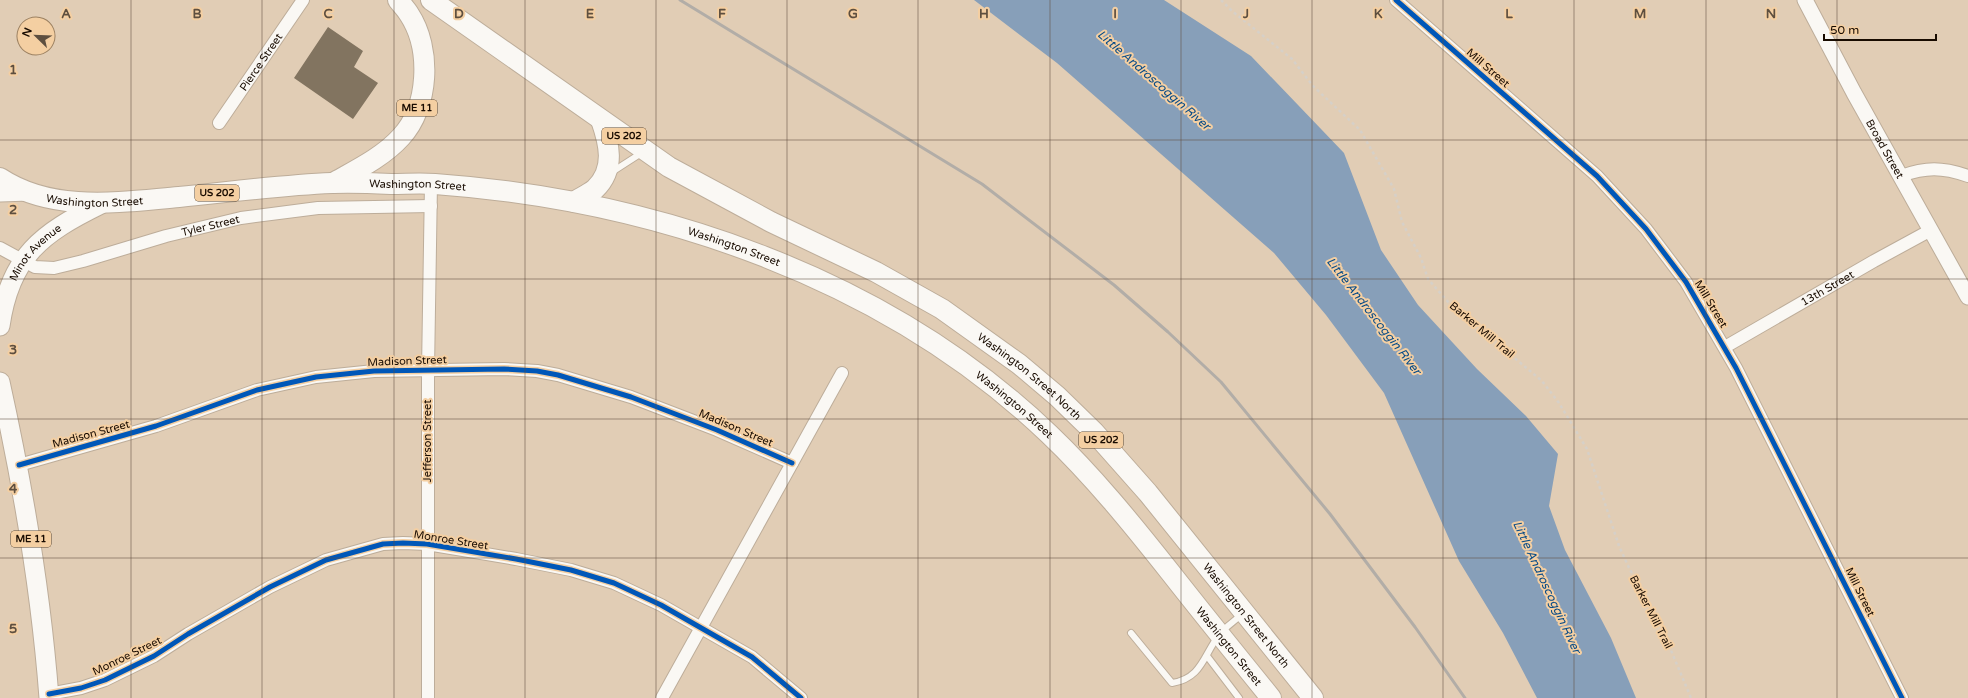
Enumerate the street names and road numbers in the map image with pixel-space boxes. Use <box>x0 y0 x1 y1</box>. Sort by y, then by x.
street label: Pierce Street <box>237 31 285 93</box>
street label: Mill Street <box>1464 46 1512 90</box>
road number: ME 11 <box>397 100 437 116</box>
street label: Broad Street <box>1863 117 1907 181</box>
road number: US 202 <box>602 128 646 144</box>
street label: Washington Street <box>369 176 467 193</box>
road number: US 202 <box>195 185 239 201</box>
street label: Washington Street <box>45 191 144 209</box>
street label: Tyler Street <box>180 212 241 239</box>
street label: Minot Avenue <box>6 221 64 283</box>
street label: Washington Street <box>686 224 782 269</box>
street label: 13th Street <box>1798 268 1856 308</box>
street label: Mill Street <box>1692 278 1730 330</box>
street label: Barker Mill Trail <box>1447 299 1517 361</box>
street label: Washington Street North <box>975 330 1083 424</box>
street label: Madison Street <box>367 353 447 369</box>
street label: Washington Street <box>973 369 1055 441</box>
street label: Jefferson Street <box>421 400 434 482</box>
street label: Madison Street <box>697 406 775 450</box>
street label: Madison Street <box>51 417 131 451</box>
road number: US 202 <box>1079 432 1123 448</box>
street label: Monroe Street <box>413 528 489 552</box>
road number: ME 11 <box>11 531 51 547</box>
street label: Washington Street North <box>1201 561 1293 671</box>
street label: Mill Street <box>1843 565 1877 619</box>
street label: Barker Mill Trail <box>1627 573 1675 651</box>
street label: Washington Street <box>1193 604 1265 688</box>
street label: Monroe Street <box>90 634 164 678</box>

